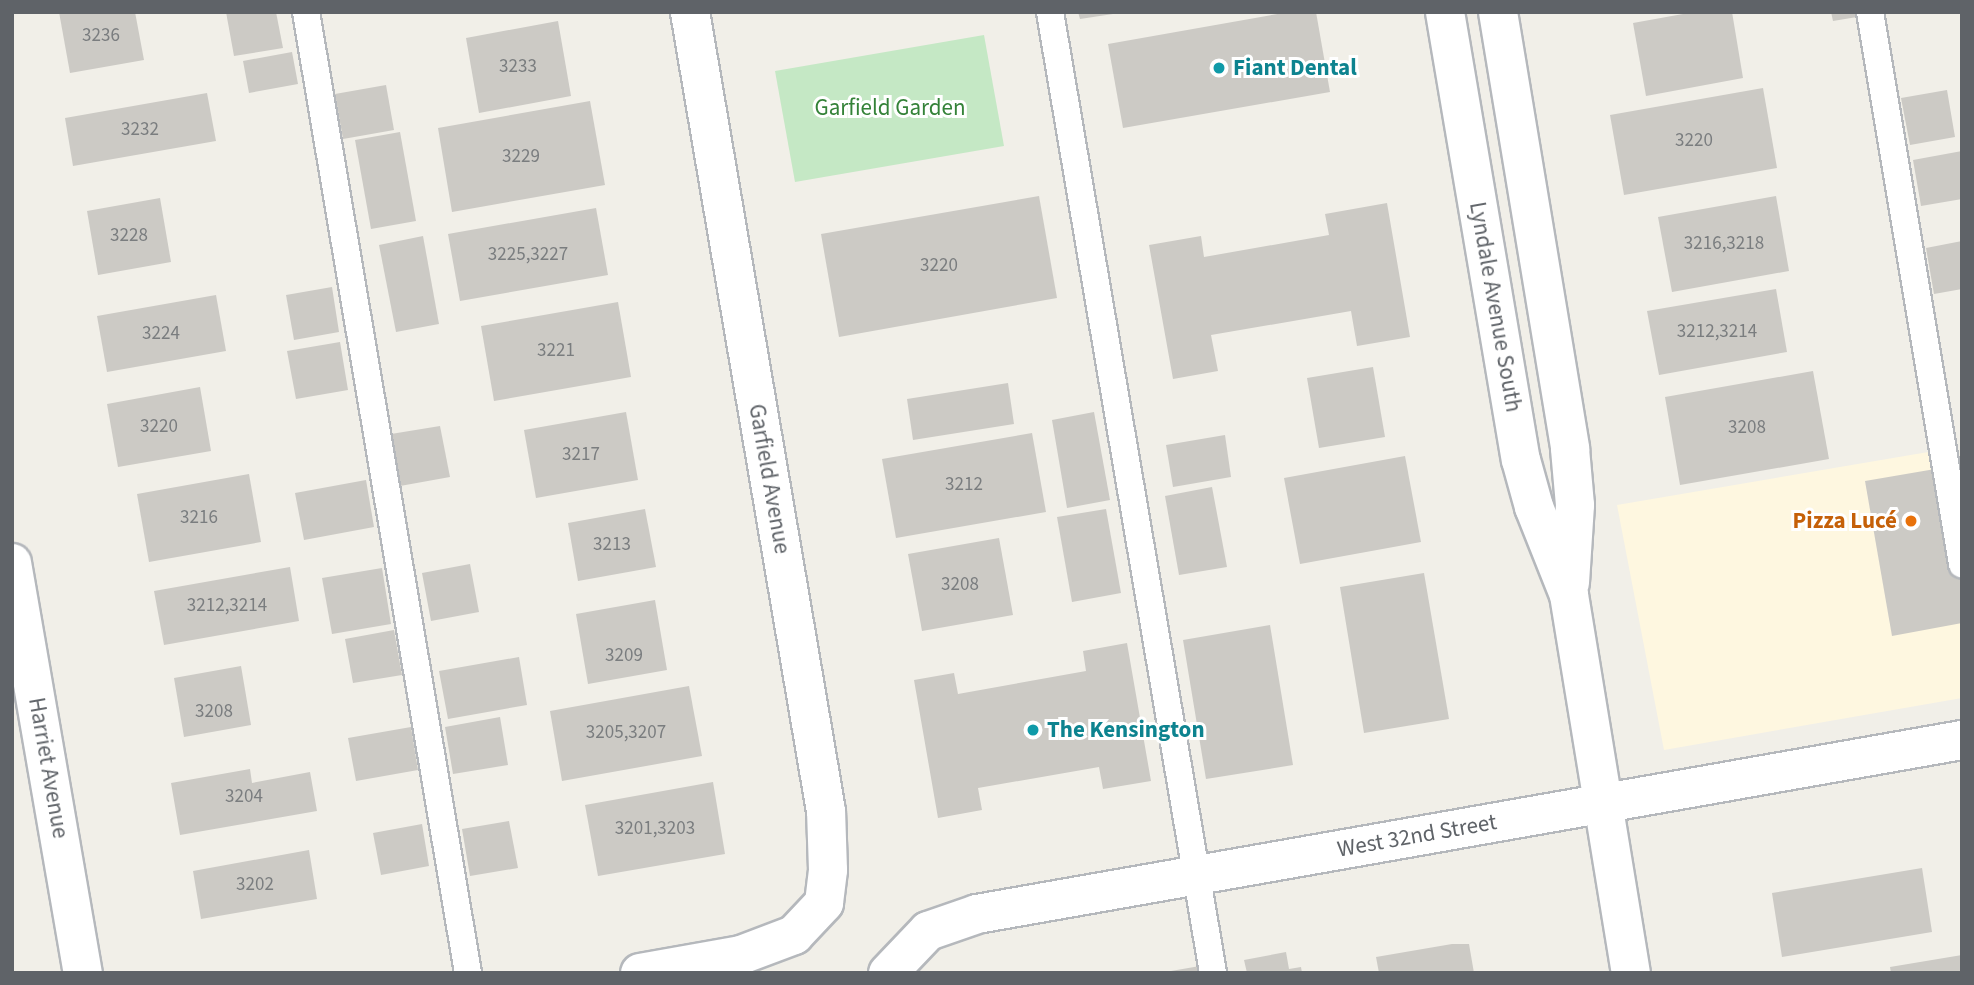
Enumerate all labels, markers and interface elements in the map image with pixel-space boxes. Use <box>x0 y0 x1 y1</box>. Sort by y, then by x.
house number: 3236 <box>82 25 120 47</box>
place label: Fiant Dental <box>1233 54 1357 82</box>
house number: 3233 <box>499 56 537 78</box>
marker: Fiant Dental <box>1211 60 1227 76</box>
park label: Garfield Garden <box>814 94 966 122</box>
house number: 3232 <box>121 119 159 141</box>
house number: 3220 <box>1675 130 1713 152</box>
house number: 3229 <box>502 146 540 168</box>
street label: Lyndale Avenue South <box>1463 200 1527 414</box>
house number: 3228 <box>110 225 148 247</box>
house number: 3216,3218 <box>1684 233 1764 255</box>
house number: 3225,3227 <box>488 244 568 266</box>
house number: 3220 <box>920 255 958 277</box>
house number: 3212,3214 <box>1677 321 1757 343</box>
house number: 3224 <box>142 323 180 345</box>
house number: 3221 <box>537 340 575 362</box>
street label: Garfield Avenue <box>742 402 796 556</box>
house number: 3220 <box>140 416 178 438</box>
house number: 3208 <box>1728 417 1766 439</box>
house number: 3217 <box>562 444 600 466</box>
house number: 3212 <box>945 474 983 496</box>
house number: 3216 <box>180 507 218 529</box>
place label: Pizza Lucé <box>1793 507 1897 535</box>
marker: Pizza Lucé <box>1903 513 1919 529</box>
house number: 3213 <box>593 534 631 556</box>
house number: 3208 <box>941 574 979 596</box>
house number: 3212,3214 <box>187 595 267 617</box>
house number: 3209 <box>605 645 643 667</box>
street label: Harriet Avenue <box>22 695 74 841</box>
house number: 3208 <box>195 701 233 723</box>
place label: The Kensington <box>1047 716 1205 744</box>
house number: 3205,3207 <box>586 722 666 744</box>
marker: The Kensington <box>1025 722 1041 738</box>
house number: 3204 <box>225 786 263 808</box>
street label: West 32nd Street <box>1335 808 1499 864</box>
house number: 3201,3203 <box>615 818 695 840</box>
house number: 3202 <box>236 874 274 896</box>

